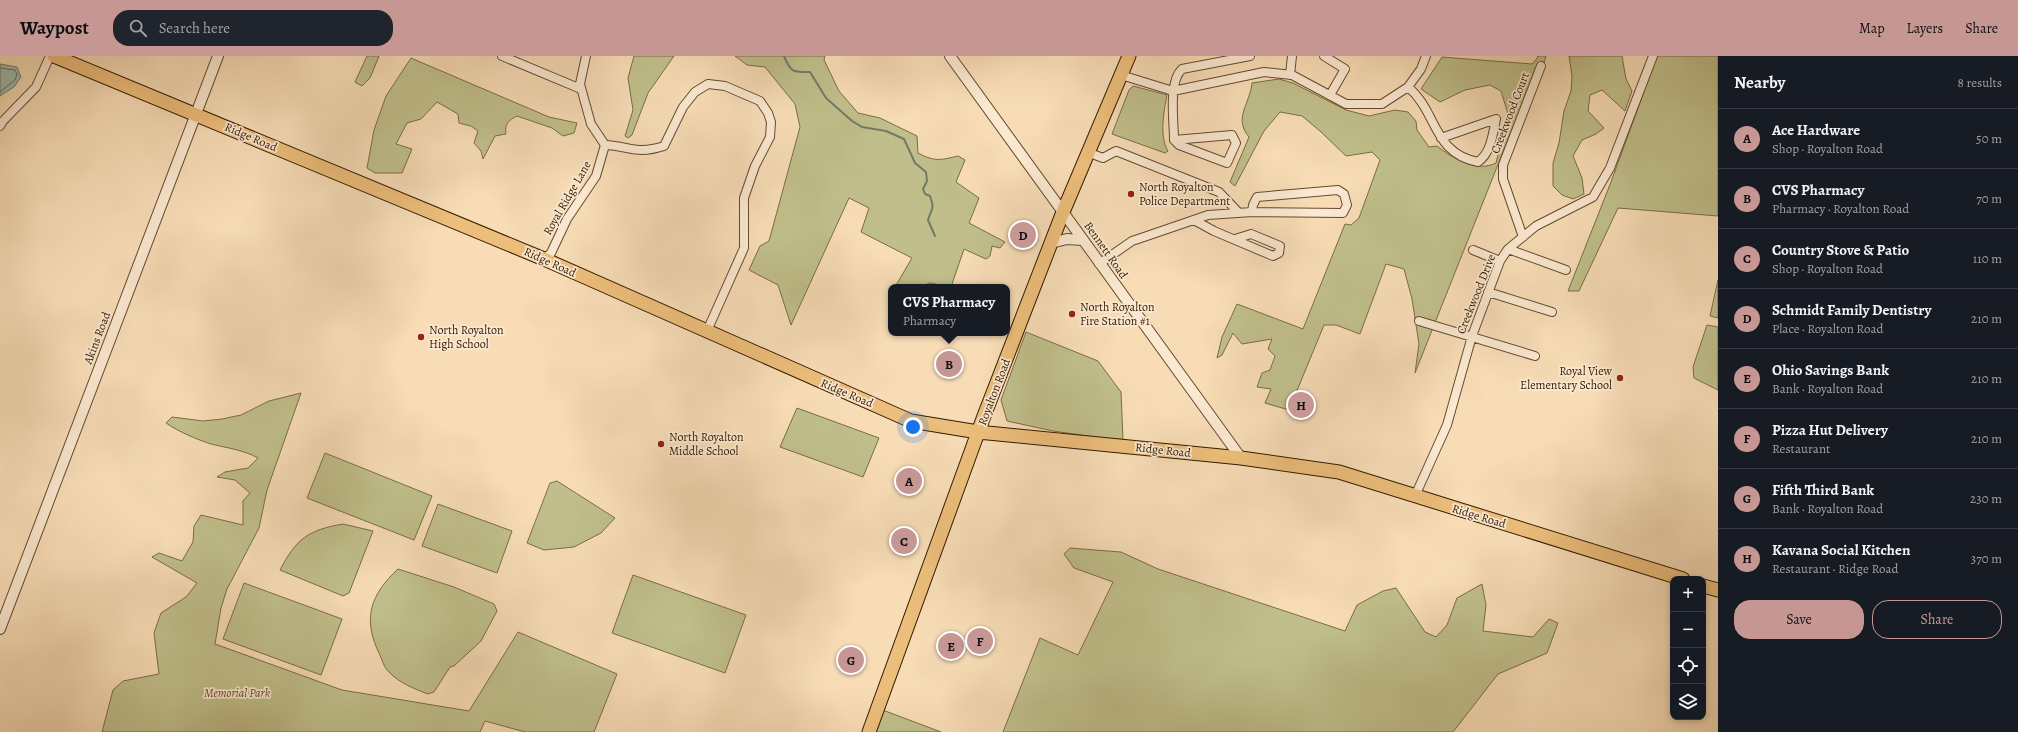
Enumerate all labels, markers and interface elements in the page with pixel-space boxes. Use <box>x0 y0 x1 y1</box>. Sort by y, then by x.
search box <box>113 10 393 46</box>
text: Waypost <box>20 15 89 41</box>
icon: search <box>127 17 149 39</box>
text: Search here <box>159 18 230 38</box>
text: Map <box>1859 19 1885 38</box>
text: Layers <box>1907 19 1943 38</box>
text: Share <box>1965 19 1998 38</box>
street label: Creekwood Court <box>1487 70 1533 156</box>
text: Nearby <box>1734 71 1785 94</box>
text: 8 results <box>1958 74 2002 91</box>
street label: Ridge Road <box>222 119 280 155</box>
text: Ace Hardware <box>1772 120 1860 140</box>
text: A <box>1743 130 1751 147</box>
text: 50 m <box>1976 130 2002 147</box>
text: Shop · Royalton Road <box>1772 140 1883 157</box>
street label: Royal Ridge Lane <box>539 158 595 238</box>
place label: North Royalton Police Department <box>1139 179 1230 209</box>
text: CVS Pharmacy <box>1772 180 1865 200</box>
marker: North Royalton Police Department <box>1126 189 1136 199</box>
text: B <box>1743 190 1751 207</box>
text: 70 m <box>1976 190 2002 207</box>
text: Pharmacy · Royalton Road <box>1772 200 1909 217</box>
street label: Bennett Road <box>1080 218 1132 282</box>
pin: D <box>1010 220 1036 250</box>
text: Country Stove & Patio <box>1772 240 1909 260</box>
street label: Ridge Road <box>521 243 579 281</box>
text: C <box>1743 250 1751 267</box>
text: 110 m <box>1973 250 2002 267</box>
street label: Creekwood Drive <box>1453 252 1499 336</box>
text: Shop · Royalton Road <box>1772 260 1883 277</box>
popup <box>888 284 1010 336</box>
text: CVS Pharmacy <box>903 292 995 312</box>
place label: North Royalton Fire Station #1 <box>1080 299 1155 329</box>
text: Schmidt Family Dentistry <box>1772 300 1932 320</box>
street label: Akins Road <box>79 309 114 367</box>
marker: North Royalton Fire Station #1 <box>1067 309 1077 319</box>
text: D <box>1742 310 1752 327</box>
text: 210 m <box>1971 310 2002 327</box>
text: Pharmacy <box>903 312 956 329</box>
text: Place · Royalton Road <box>1772 320 1883 337</box>
place label: North Royalton High School <box>429 322 504 352</box>
marker: North Royalton High School <box>416 332 426 342</box>
pin: B <box>936 349 962 379</box>
street label: Royalton Road <box>974 356 1014 428</box>
text: Ohio Savings Bank <box>1772 360 1889 380</box>
place label: Royal View Elementary School <box>1520 363 1613 393</box>
text: E <box>1743 370 1751 387</box>
text: 210 m <box>1971 370 2002 387</box>
marker: Royal View Elementary School <box>1615 373 1625 383</box>
street label: Ridge Road <box>818 375 876 411</box>
text: Bank · Royalton Road <box>1772 380 1883 397</box>
pin: H <box>1288 390 1314 420</box>
your location <box>903 417 923 437</box>
text: Pizza Hut Delivery <box>1772 420 1888 440</box>
place label: North Royalton Middle School <box>669 429 744 459</box>
text: F <box>1744 430 1750 447</box>
text: 210 m <box>1971 430 2002 447</box>
marker: North Royalton Middle School <box>656 439 666 449</box>
street label: Ridge Road <box>1134 439 1192 461</box>
text: Restaurant <box>1772 440 1830 457</box>
pin: A <box>896 466 922 496</box>
text: Fifth Third Bank <box>1772 480 1874 500</box>
text: G <box>1743 490 1751 507</box>
text: 230 m <box>1970 490 2002 507</box>
street label: Ridge Road <box>1450 500 1509 532</box>
text: Bank · Royalton Road <box>1772 500 1883 517</box>
pin: C <box>891 526 917 556</box>
text: Kavana Social Kitchen <box>1772 540 1910 560</box>
text: H <box>1742 550 1752 567</box>
text: 370 m <box>1971 550 2002 567</box>
text: Restaurant · Ridge Road <box>1772 560 1898 577</box>
map controls <box>1670 576 1706 720</box>
button: + <box>1670 576 1706 612</box>
button: Save <box>1734 600 1864 639</box>
button: Share <box>1872 600 2002 639</box>
button: − <box>1670 612 1706 648</box>
pin: F <box>967 626 993 656</box>
pin: E <box>938 631 964 661</box>
pin: G <box>838 645 864 675</box>
button: locate <box>1670 648 1706 684</box>
button: layers <box>1670 684 1706 720</box>
park label: Memorial Park <box>204 685 271 701</box>

